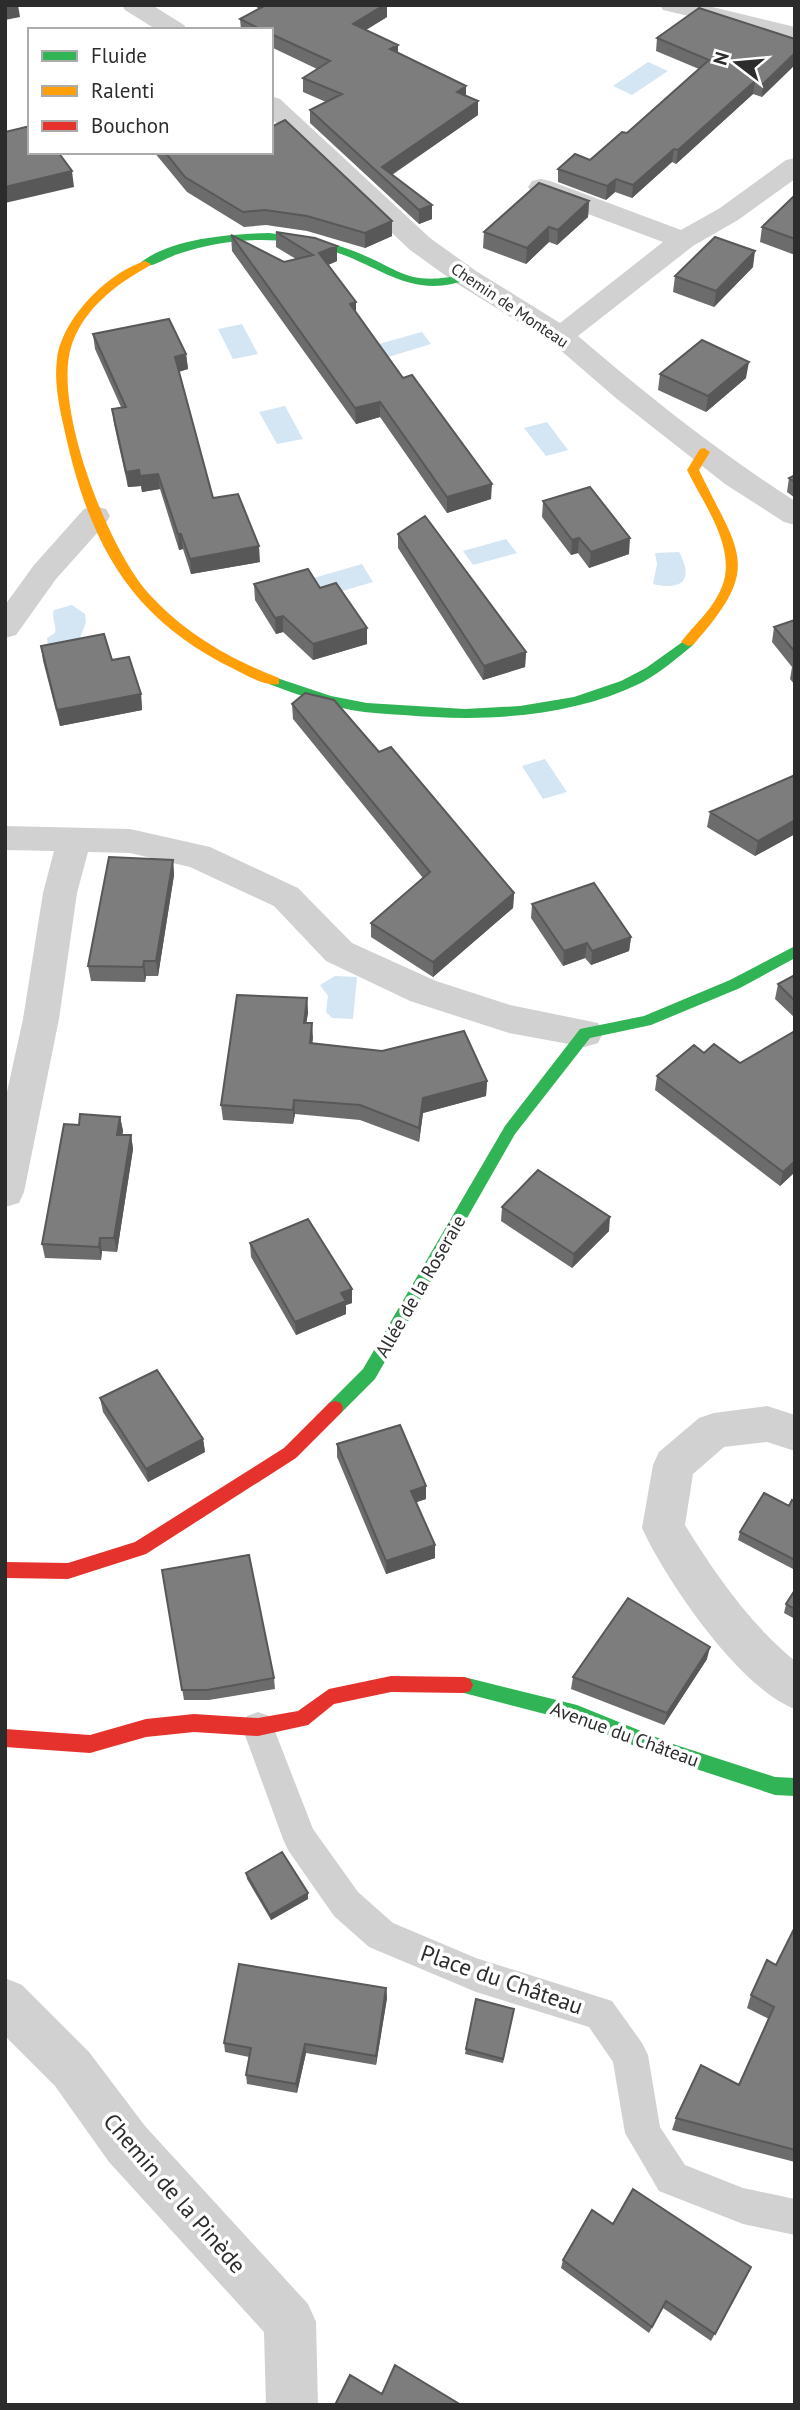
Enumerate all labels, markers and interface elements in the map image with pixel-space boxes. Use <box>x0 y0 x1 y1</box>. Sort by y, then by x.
legend <box>28 28 273 154</box>
north arrow <box>702 28 772 98</box>
text: Fluide <box>91 42 147 69</box>
text: N <box>707 49 734 68</box>
text: Ralenti <box>91 77 155 104</box>
text: Bouchon <box>91 112 170 139</box>
street label: Chemin de Monteau <box>448 258 572 352</box>
street label: Allée de la Roseraie <box>370 1211 470 1361</box>
street label: Avenue du Château <box>548 1696 702 1772</box>
street label: Place du Château <box>417 1938 587 2020</box>
street label: Chemin de la Pinède <box>98 2107 252 2279</box>

